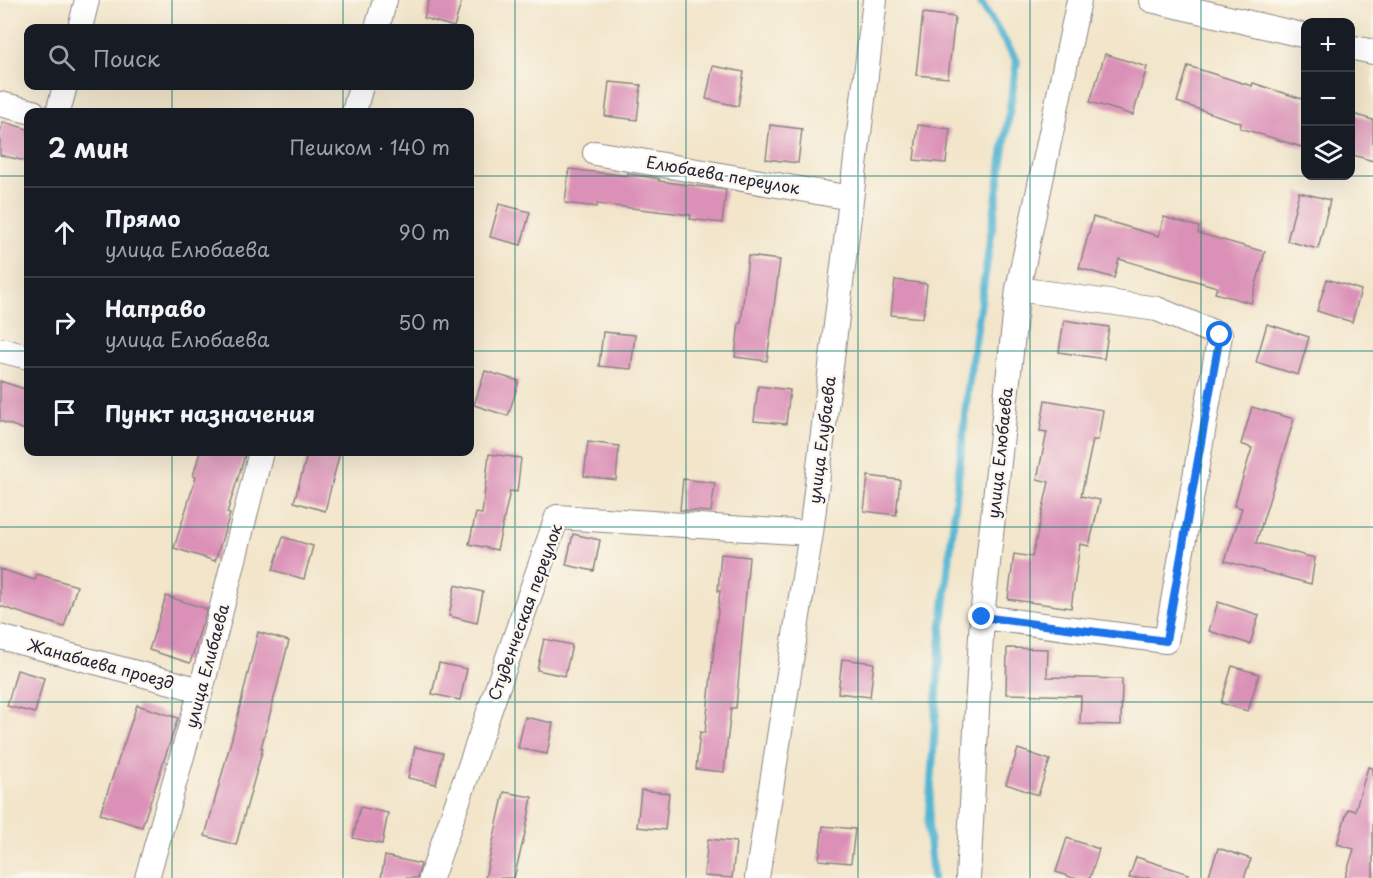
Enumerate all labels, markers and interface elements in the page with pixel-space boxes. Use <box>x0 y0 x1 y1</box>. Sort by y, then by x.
map controls <box>1301 18 1355 180</box>
button: + <box>1301 18 1355 72</box>
search box <box>24 24 474 90</box>
icon: search <box>45 41 78 74</box>
text: Поиск <box>93 41 160 74</box>
button: − <box>1301 72 1355 126</box>
button: layers <box>1301 126 1355 180</box>
text: 2 мин <box>48 128 129 167</box>
text: Пешком · 140 m <box>289 132 450 162</box>
street label: Елюбаева переулок <box>645 149 802 199</box>
text: Прямо <box>105 201 180 234</box>
icon: ahead <box>48 216 81 249</box>
text: 90 m <box>399 217 450 247</box>
text: улица Елюбаева <box>105 234 269 264</box>
text: Направо <box>105 291 206 324</box>
icon: right <box>48 306 81 339</box>
text: 50 m <box>398 307 450 337</box>
route start <box>1206 321 1232 347</box>
text: улица Елюбаева <box>105 324 269 354</box>
street label: улица Елубаева <box>801 375 841 505</box>
street label: улица Елюбаева <box>980 386 1018 520</box>
icon: arrive <box>48 396 81 429</box>
text: Пункт назначения <box>105 396 315 429</box>
street label: Студенческая переулок <box>481 519 567 703</box>
street label: улица Елибаева <box>178 601 234 731</box>
route end <box>968 603 994 629</box>
street label: Жанабаева проезд <box>25 632 177 694</box>

